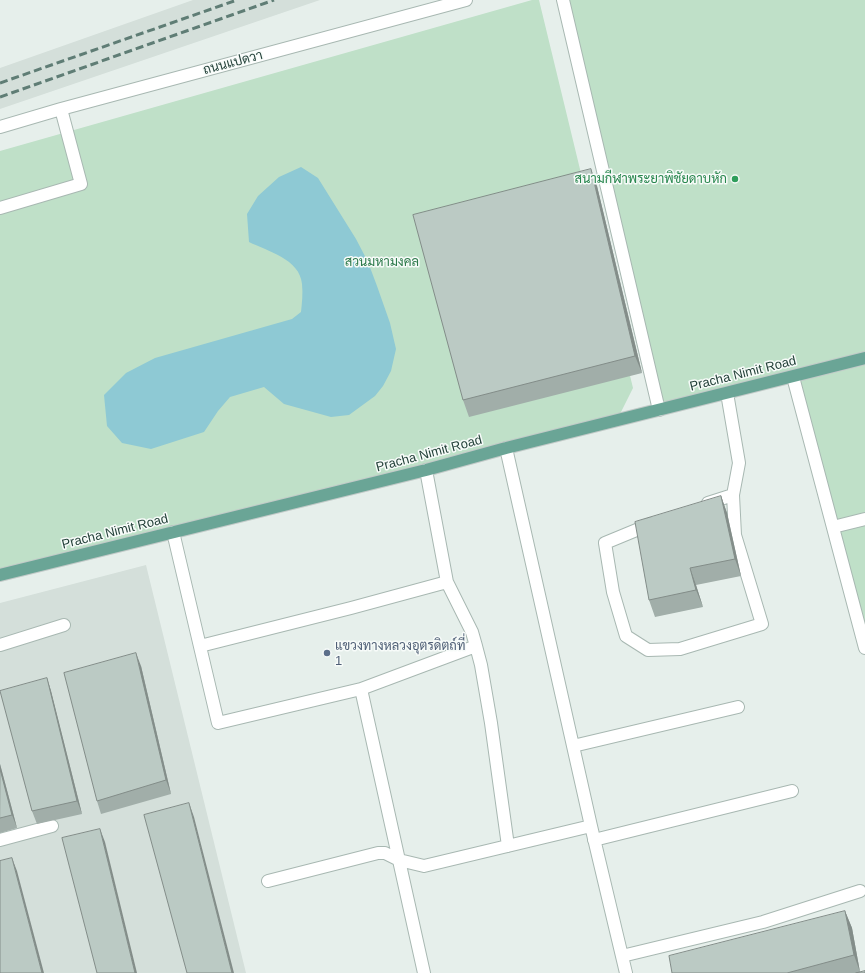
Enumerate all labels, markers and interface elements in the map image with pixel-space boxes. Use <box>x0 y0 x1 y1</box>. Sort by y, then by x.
street label: ถนนแปดวา <box>202 48 264 78</box>
place label: สนามกีฬาพระยาพิชัยดาบหัก <box>575 171 727 187</box>
marker: สนามกีฬาพระยาพิชัยดาบหัก <box>730 174 740 184</box>
park label: สวนมหามงคล <box>345 254 419 270</box>
street label: Pracha Nimit Road <box>688 353 798 395</box>
street label: Pracha Nimit Road <box>374 432 484 476</box>
street label: Pracha Nimit Road <box>60 511 170 553</box>
place label: แขวงทางหลวงอุตรดิตถ์ที่ 1 <box>335 638 465 669</box>
marker: แขวงทางหลวงอุตรดิตถ์ที่ 1 <box>322 648 332 658</box>

